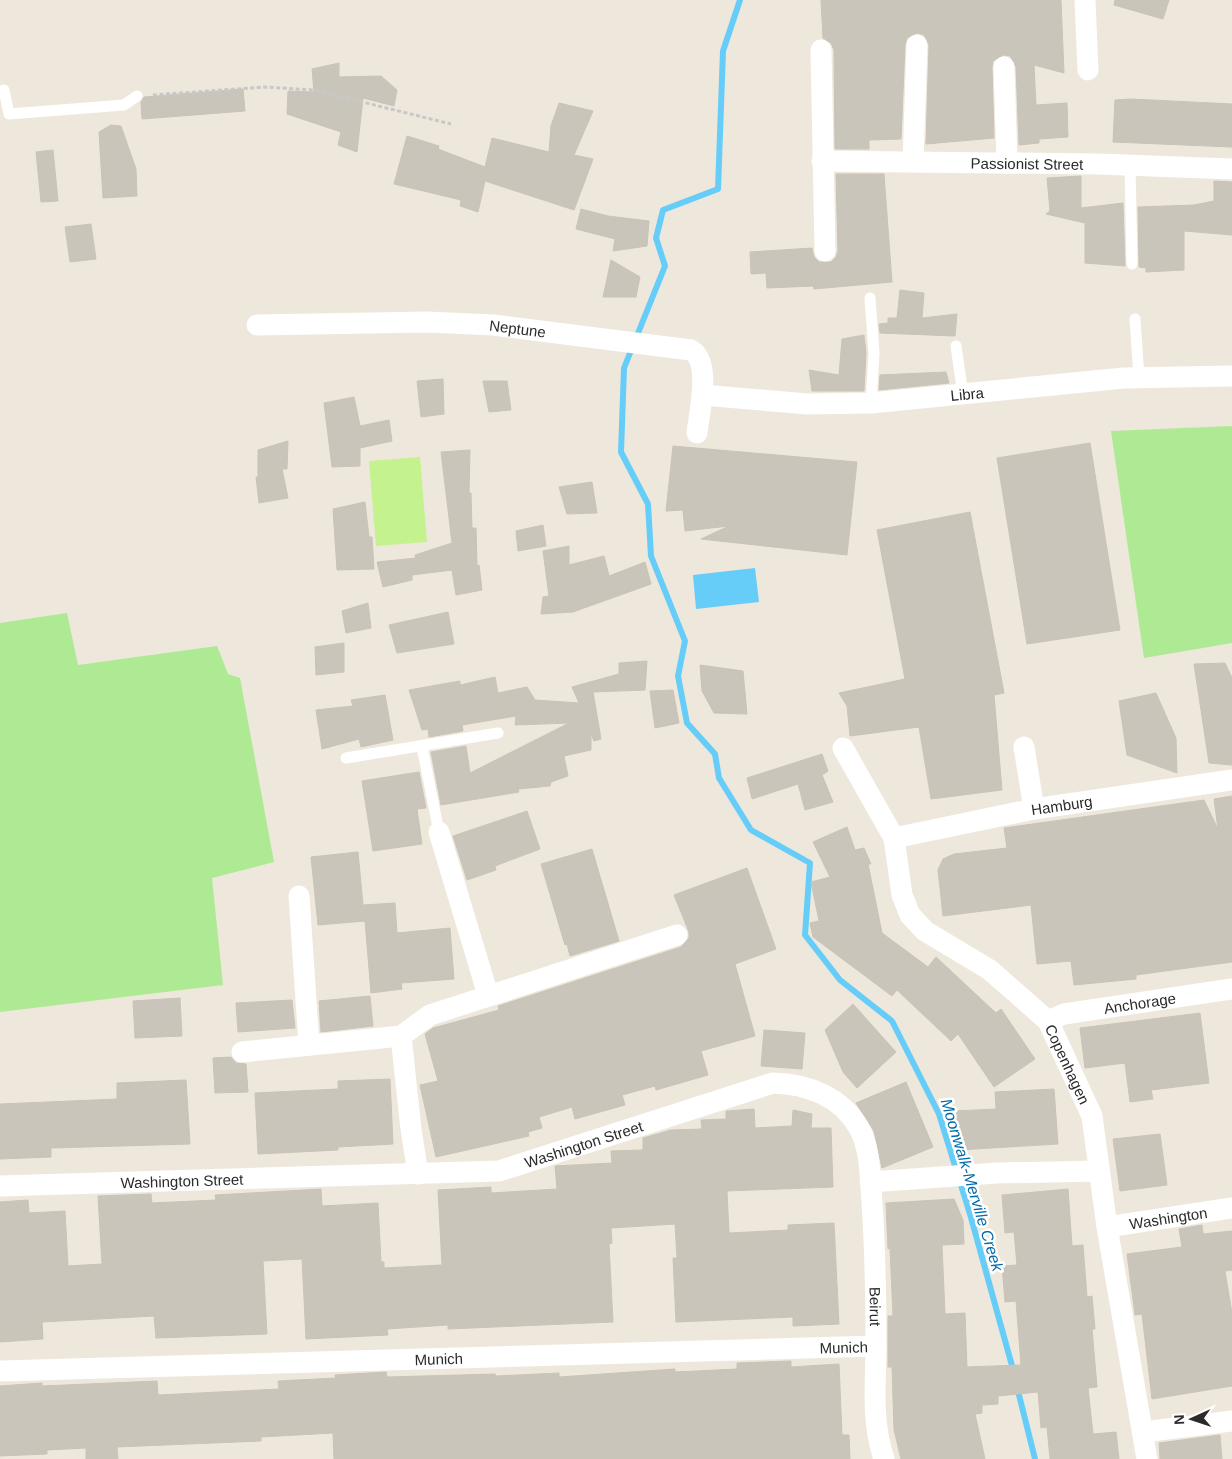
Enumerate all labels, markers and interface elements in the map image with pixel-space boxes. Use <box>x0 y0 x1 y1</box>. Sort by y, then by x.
street label: Passionist Street <box>971 154 1084 172</box>
street label: Neptune <box>489 316 547 340</box>
street label: Libra <box>950 383 985 404</box>
street label: Hamburg <box>1030 792 1093 818</box>
street label: Anchorage <box>1103 989 1177 1016</box>
street label: Copenhagen <box>1042 1022 1094 1107</box>
water label: Moonwalk-Merville Creek <box>938 1097 1007 1274</box>
street label: Washington Street <box>522 1117 645 1171</box>
street label: Washington Street <box>120 1170 244 1191</box>
street label: Washington <box>1128 1203 1208 1232</box>
street label: Beirut <box>867 1287 884 1327</box>
street label: Munich <box>819 1338 868 1356</box>
street label: Munich <box>414 1349 463 1368</box>
north arrow <box>1167 1394 1217 1444</box>
text: N <box>1171 1414 1187 1425</box>

